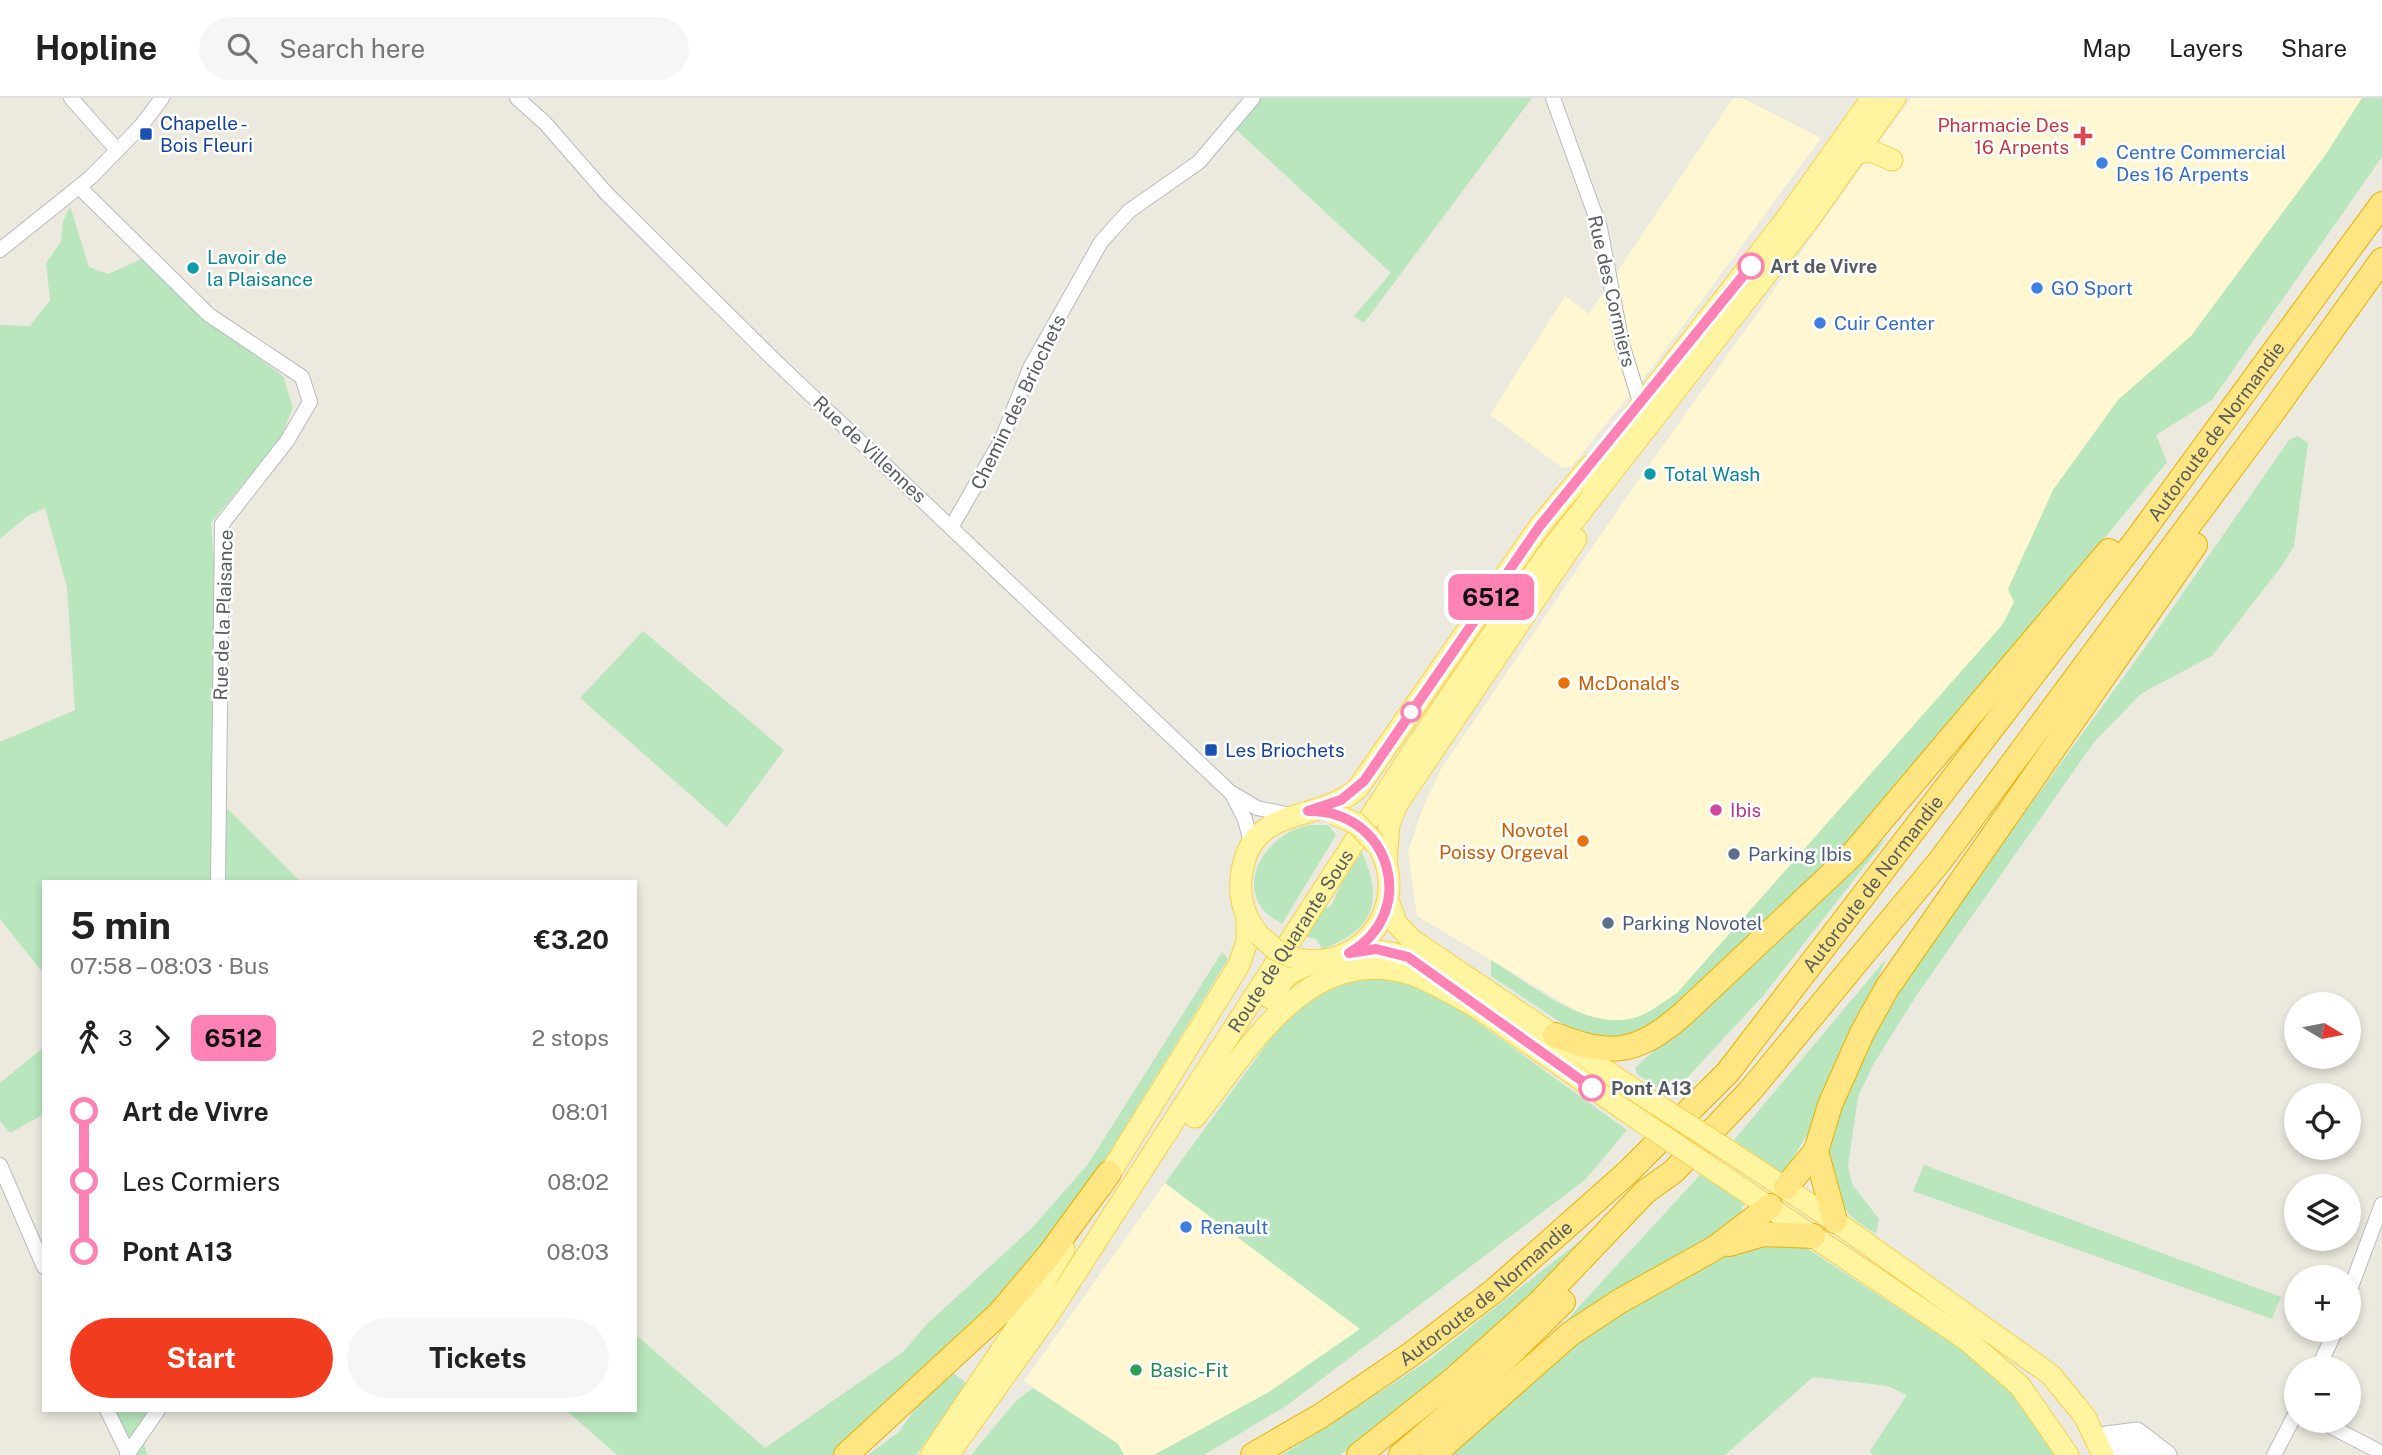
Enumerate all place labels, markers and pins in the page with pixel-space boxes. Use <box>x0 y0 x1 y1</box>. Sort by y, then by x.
place label: Chapelle - Bois Fleuri <box>160 112 253 156</box>
place label: Pharmacie Des 16 Arpents <box>1937 114 2069 158</box>
marker: Chapelle - Bois Fleuri <box>138 126 154 142</box>
marker: Pharmacie Des 16 Arpents <box>2075 128 2091 144</box>
place label: Centre Commercial Des 16 Arpents <box>2116 141 2286 185</box>
marker: Centre Commercial Des 16 Arpents <box>2094 155 2110 171</box>
place label: Lavoir de la Plaisance <box>207 246 313 290</box>
marker: Art de Vivre <box>1738 253 1764 279</box>
place label: Art de Vivre <box>1770 255 1877 277</box>
marker: Lavoir de la Plaisance <box>185 260 201 276</box>
place label: GO Sport <box>2051 277 2133 299</box>
marker: GO Sport <box>2029 280 2045 296</box>
place label: Cuir Center <box>1834 312 1935 334</box>
marker: Cuir Center <box>1812 315 1828 331</box>
place label: Total Wash <box>1664 463 1760 485</box>
marker: Total Wash <box>1642 466 1658 482</box>
place label: McDonald's <box>1578 672 1680 694</box>
marker: McDonald's <box>1556 675 1572 691</box>
unlabelled marker <box>1401 702 1421 722</box>
place label: Les Briochets <box>1225 739 1345 761</box>
marker: Les Briochets <box>1203 742 1219 758</box>
place label: Ibis <box>1730 799 1761 821</box>
marker: Ibis <box>1708 802 1724 818</box>
place label: Novotel Poissy Orgeval <box>1439 819 1569 863</box>
marker: Novotel Poissy Orgeval <box>1575 833 1591 849</box>
place label: Parking Ibis <box>1748 843 1852 865</box>
marker: Parking Ibis <box>1726 846 1742 862</box>
place label: Parking Novotel <box>1622 912 1763 934</box>
marker: Parking Novotel <box>1600 915 1616 931</box>
marker: Pont A13 <box>1579 1075 1605 1101</box>
place label: Pont A13 <box>1611 1077 1692 1099</box>
place label: Renault <box>1200 1216 1268 1238</box>
marker: Renault <box>1178 1219 1194 1235</box>
place label: Basic-Fit <box>1150 1359 1229 1381</box>
marker: Basic-Fit <box>1128 1362 1144 1378</box>

